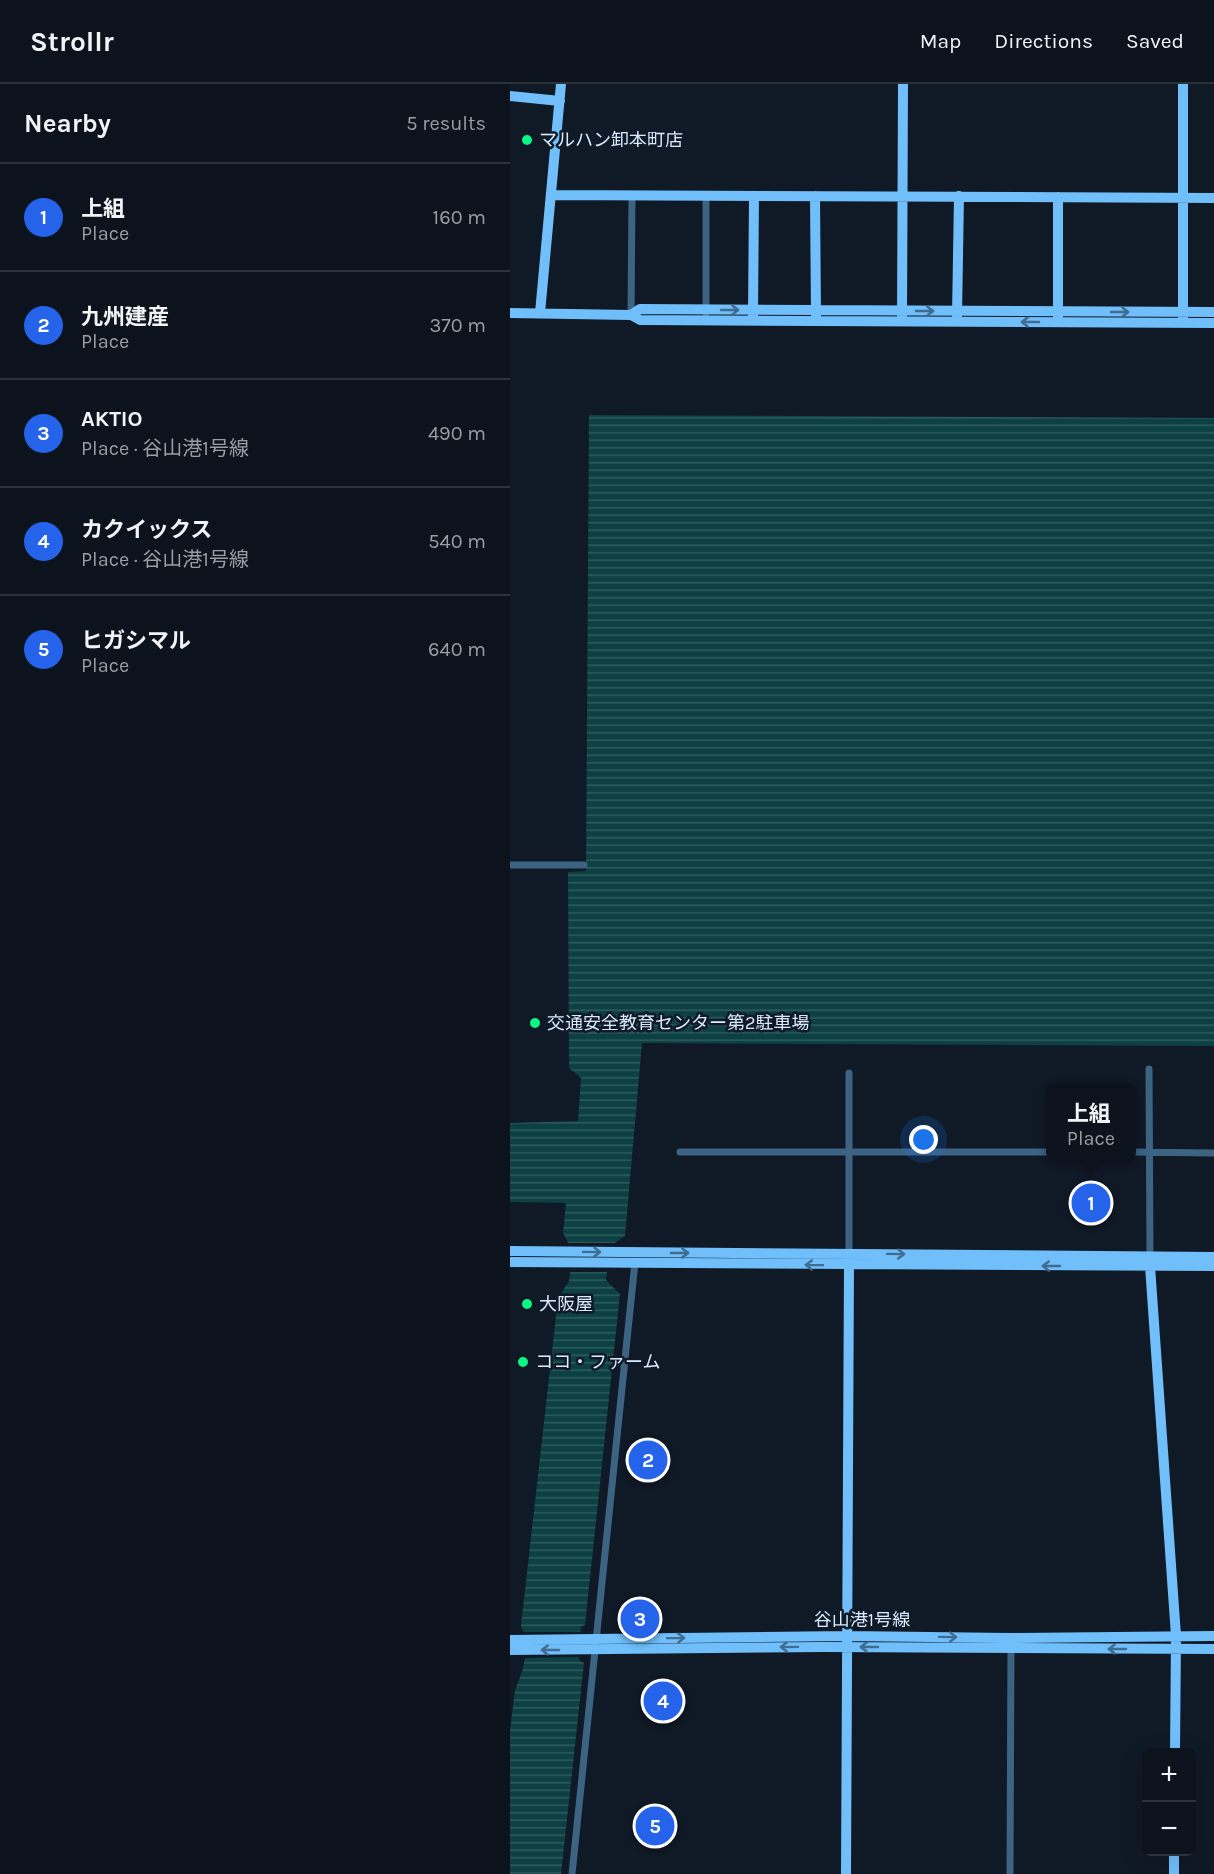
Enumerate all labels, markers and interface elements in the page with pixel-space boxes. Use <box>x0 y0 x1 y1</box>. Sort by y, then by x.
text: Strollr <box>30 25 114 58</box>
text: Map <box>920 29 961 53</box>
text: Directions <box>994 29 1093 53</box>
text: Saved <box>1126 29 1184 53</box>
text: Nearby <box>24 108 111 139</box>
text: 5 results <box>406 112 486 135</box>
place label: マルハン卸本町店 <box>539 129 683 151</box>
marker: マルハン卸本町店 <box>520 133 534 147</box>
text: 上組 <box>81 196 125 222</box>
text: 1 <box>40 206 47 229</box>
text: 160 m <box>433 206 486 229</box>
text: Place <box>81 222 129 245</box>
text: 九州建産 <box>81 304 169 330</box>
one-way arrow <box>720 304 740 316</box>
one-way arrow <box>915 305 935 317</box>
one-way arrow <box>1110 306 1130 318</box>
text: 2 <box>37 314 50 337</box>
text: 370 m <box>429 314 486 337</box>
one-way arrow <box>1020 316 1040 327</box>
text: Place <box>81 330 129 353</box>
text: AKTIO <box>81 406 143 432</box>
text: 3 <box>37 422 50 445</box>
text: 490 m <box>428 422 486 445</box>
text: Place · 谷山港1号線 <box>81 437 249 460</box>
text: カクイックス <box>81 517 212 543</box>
text: 4 <box>38 530 49 553</box>
text: 540 m <box>428 530 486 553</box>
text: Place · 谷山港1号線 <box>81 548 249 571</box>
text: ヒガシマル <box>81 628 191 654</box>
text: 5 <box>38 638 49 661</box>
text: 640 m <box>428 638 486 661</box>
text: Place <box>81 654 129 677</box>
place label: 交通安全教育センター第2駐車場 <box>547 1012 809 1034</box>
marker: 交通安全教育センター第2駐車場 <box>528 1016 542 1030</box>
popup <box>1046 1083 1136 1161</box>
text: 上組 <box>1067 1101 1111 1127</box>
your location <box>909 1125 938 1154</box>
text: Place <box>1067 1127 1115 1150</box>
pin: 1 <box>1072 1180 1110 1226</box>
one-way arrow <box>581 1246 601 1258</box>
one-way arrow <box>670 1247 690 1259</box>
one-way arrow <box>886 1248 906 1260</box>
one-way arrow <box>804 1259 824 1270</box>
one-way arrow <box>1041 1260 1061 1272</box>
place label: 大阪屋 <box>539 1293 593 1315</box>
marker: 大阪屋 <box>520 1297 534 1311</box>
place label: ココ・ファーム <box>535 1351 660 1373</box>
marker: ココ・ファーム <box>516 1355 530 1369</box>
pin: 2 <box>628 1438 668 1482</box>
pin: 3 <box>620 1596 660 1642</box>
street label: 谷山港1号線 <box>814 1609 910 1631</box>
one-way arrow <box>937 1631 957 1643</box>
one-way arrow <box>665 1632 685 1644</box>
one-way arrow <box>779 1641 799 1653</box>
one-way arrow <box>859 1641 879 1653</box>
one-way arrow <box>1108 1643 1128 1654</box>
one-way arrow <box>541 1644 561 1656</box>
pin: 4 <box>644 1678 682 1724</box>
map controls <box>1142 1748 1196 1856</box>
button: + <box>1142 1748 1196 1802</box>
button: − <box>1142 1802 1196 1856</box>
pin: 5 <box>636 1804 674 1848</box>

